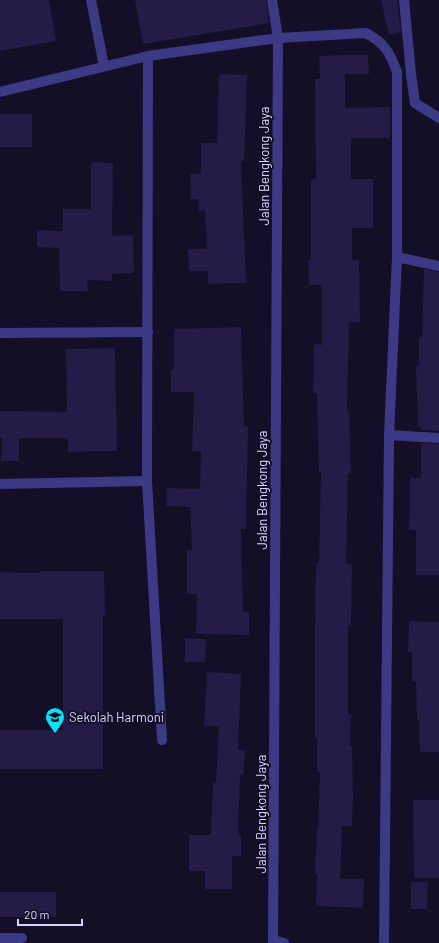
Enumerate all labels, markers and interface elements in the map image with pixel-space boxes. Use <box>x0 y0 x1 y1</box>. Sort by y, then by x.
street label: Jalan Bengkong Jaya <box>256 107 272 225</box>
street label: Jalan Bengkong Jaya <box>254 431 270 549</box>
school or university icon: Sekolah Harmoni <box>44 706 66 734</box>
place label: Sekolah Harmoni <box>69 709 164 725</box>
street label: Jalan Bengkong Jaya <box>253 755 269 873</box>
scale bar <box>18 901 82 927</box>
text: 20 m <box>24 907 50 921</box>

